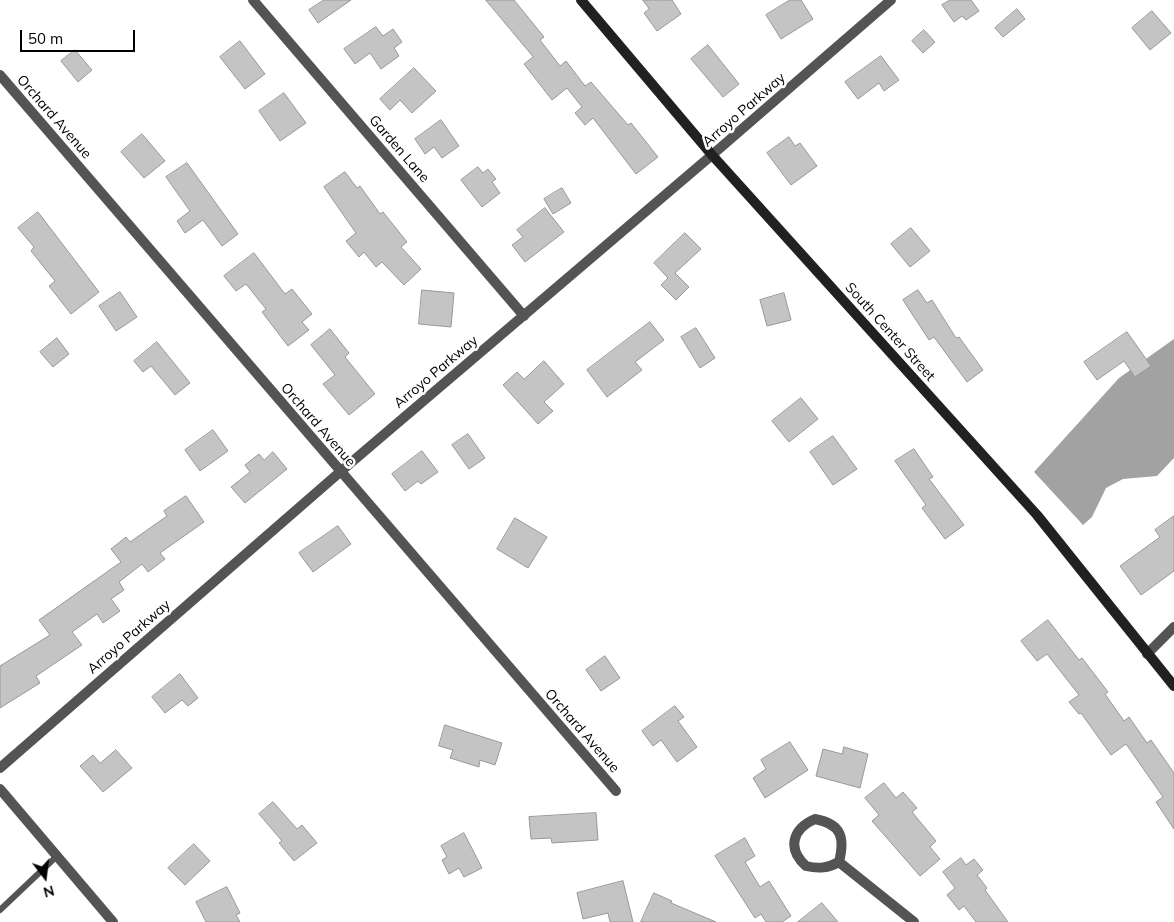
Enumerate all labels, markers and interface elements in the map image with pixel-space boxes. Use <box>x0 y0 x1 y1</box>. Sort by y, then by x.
scale bar <box>22 20 138 52</box>
text: 50 m <box>28 29 63 48</box>
street label: Arroyo Parkway <box>699 69 789 151</box>
street label: Orchard Avenue <box>13 72 95 162</box>
street label: Garden Lane <box>365 112 433 186</box>
street label: South Center Street <box>841 279 939 385</box>
street label: Arroyo Parkway <box>391 332 481 412</box>
street label: Orchard Avenue <box>277 380 359 470</box>
street label: Arroyo Parkway <box>84 596 174 678</box>
street label: Orchard Avenue <box>541 686 623 776</box>
north arrow <box>20 852 70 902</box>
text: N <box>41 881 56 902</box>

